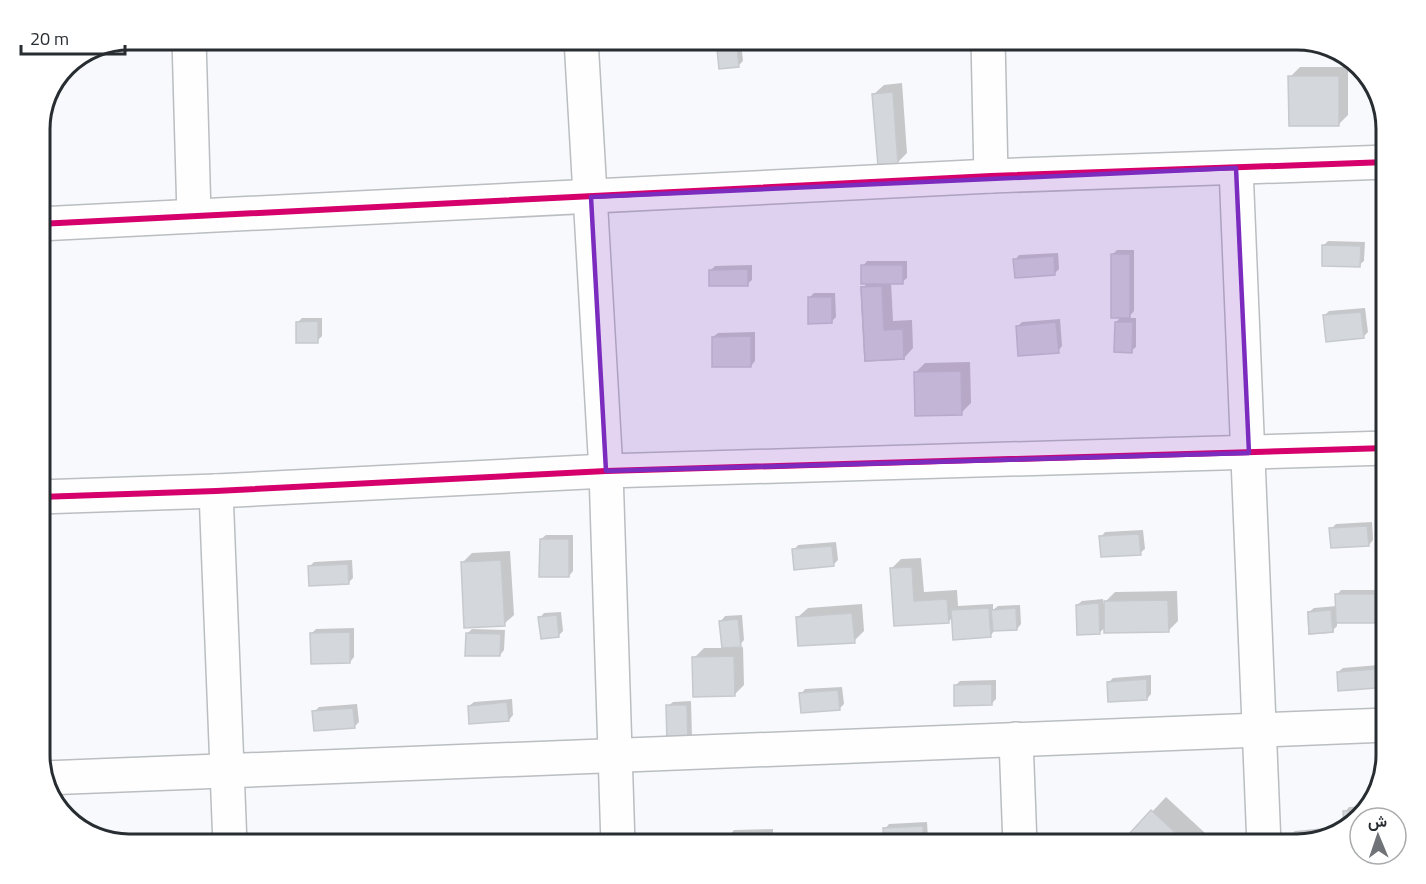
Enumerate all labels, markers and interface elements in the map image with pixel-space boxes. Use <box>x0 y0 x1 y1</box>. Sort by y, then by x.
scale bar <box>21 18 124 56</box>
text: 20 m <box>30 25 69 52</box>
north arrow <box>1348 806 1408 866</box>
text: ش <box>1367 809 1388 833</box>

